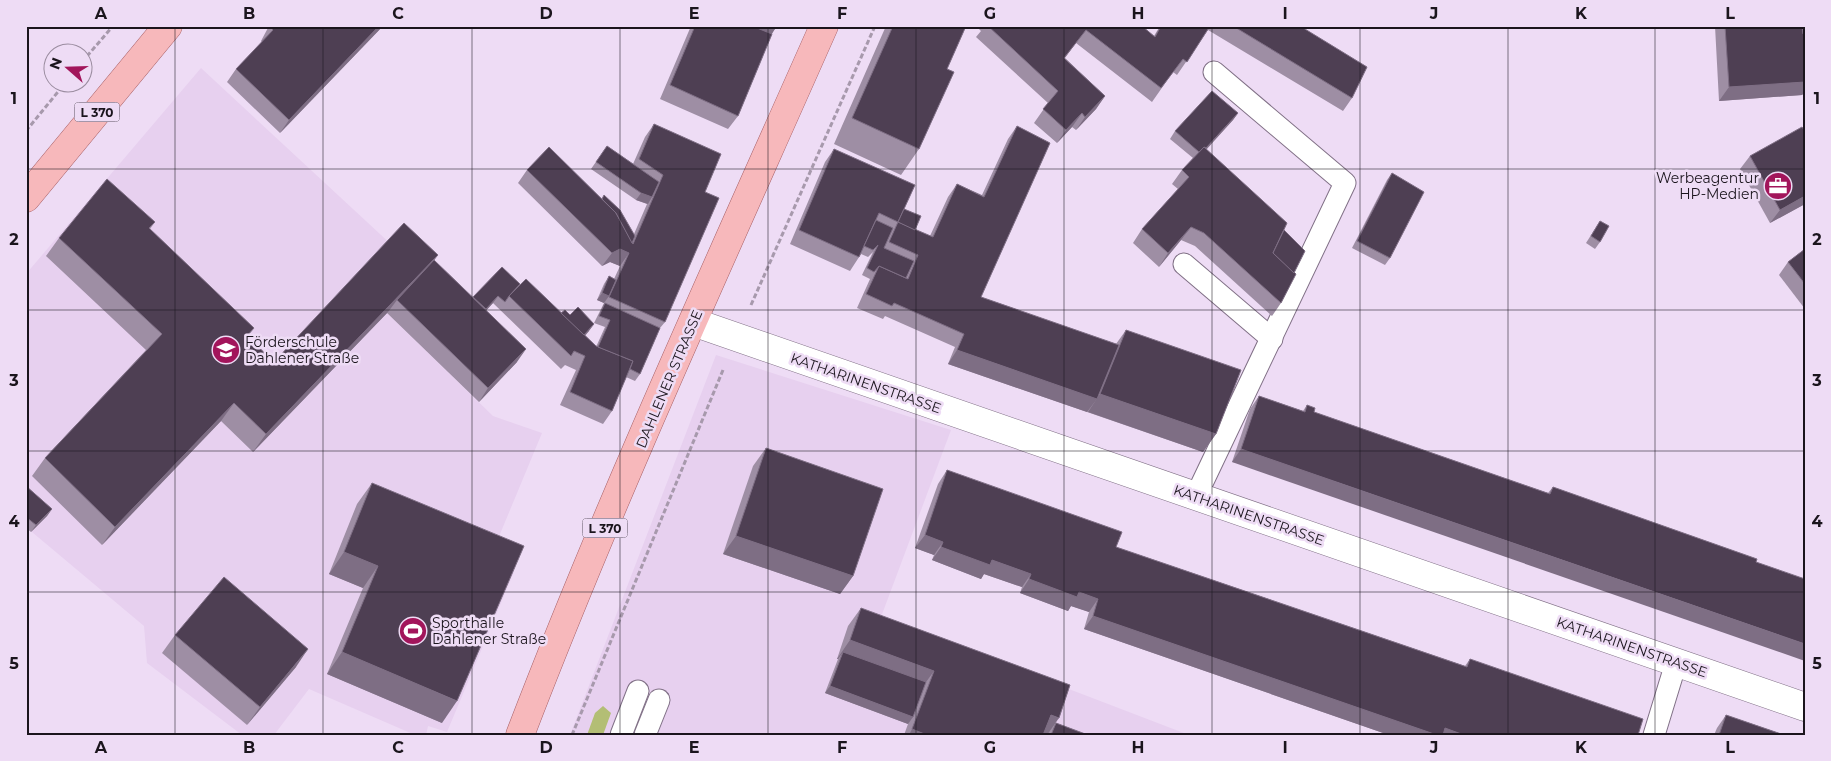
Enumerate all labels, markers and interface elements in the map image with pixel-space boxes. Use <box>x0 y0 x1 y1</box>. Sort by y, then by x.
text: A <box>94 4 108 23</box>
text: B <box>243 4 255 23</box>
text: C <box>392 4 404 23</box>
text: D <box>539 4 553 23</box>
text: E <box>689 4 699 23</box>
text: F <box>837 4 847 23</box>
text: G <box>984 4 996 23</box>
text: H <box>1132 4 1144 23</box>
text: I <box>1282 4 1288 23</box>
text: J <box>1429 4 1438 23</box>
text: K <box>1575 4 1588 23</box>
text: L <box>1725 4 1735 23</box>
north arrow <box>42 42 92 92</box>
text: N <box>45 55 66 72</box>
text: 1 <box>11 89 17 108</box>
text: 1 <box>1814 89 1820 108</box>
road number: L 370 <box>74 102 120 121</box>
place label: Werbeagentur HP-Medien <box>1656 169 1759 203</box>
office icon: Werbeagentur HP-Medien <box>1763 171 1793 201</box>
text: 2 <box>9 230 19 249</box>
text: 2 <box>1812 230 1822 249</box>
street label: DAHLENER STRASSE <box>632 307 706 451</box>
place label: Förderschule Dahlener Straße <box>245 333 359 367</box>
school or university icon: Förderschule Dahlener Straße <box>211 335 241 365</box>
street label: KATHARINENSTRASSE <box>788 349 944 417</box>
text: 3 <box>8 371 19 390</box>
text: 3 <box>1811 371 1822 390</box>
street label: KATHARINENSTRASSE <box>1171 481 1327 549</box>
text: 4 <box>8 512 20 531</box>
text: 4 <box>1811 512 1823 531</box>
road number: L 370 <box>582 518 628 538</box>
street label: KATHARINENSTRASSE <box>1554 613 1710 681</box>
place label: Sporthalle Dahlener Straße <box>432 614 546 648</box>
sports icon: Sporthalle Dahlener Straße <box>398 616 428 646</box>
text: 5 <box>9 654 19 673</box>
text: 5 <box>1812 654 1822 673</box>
text: A <box>94 738 108 757</box>
text: B <box>243 738 255 757</box>
text: C <box>392 738 404 757</box>
text: D <box>539 738 553 757</box>
text: E <box>689 738 699 757</box>
text: F <box>837 738 847 757</box>
text: G <box>984 738 996 757</box>
text: H <box>1132 738 1144 757</box>
text: I <box>1282 738 1288 757</box>
text: J <box>1429 738 1438 757</box>
text: K <box>1575 738 1588 757</box>
text: L <box>1725 738 1735 757</box>

